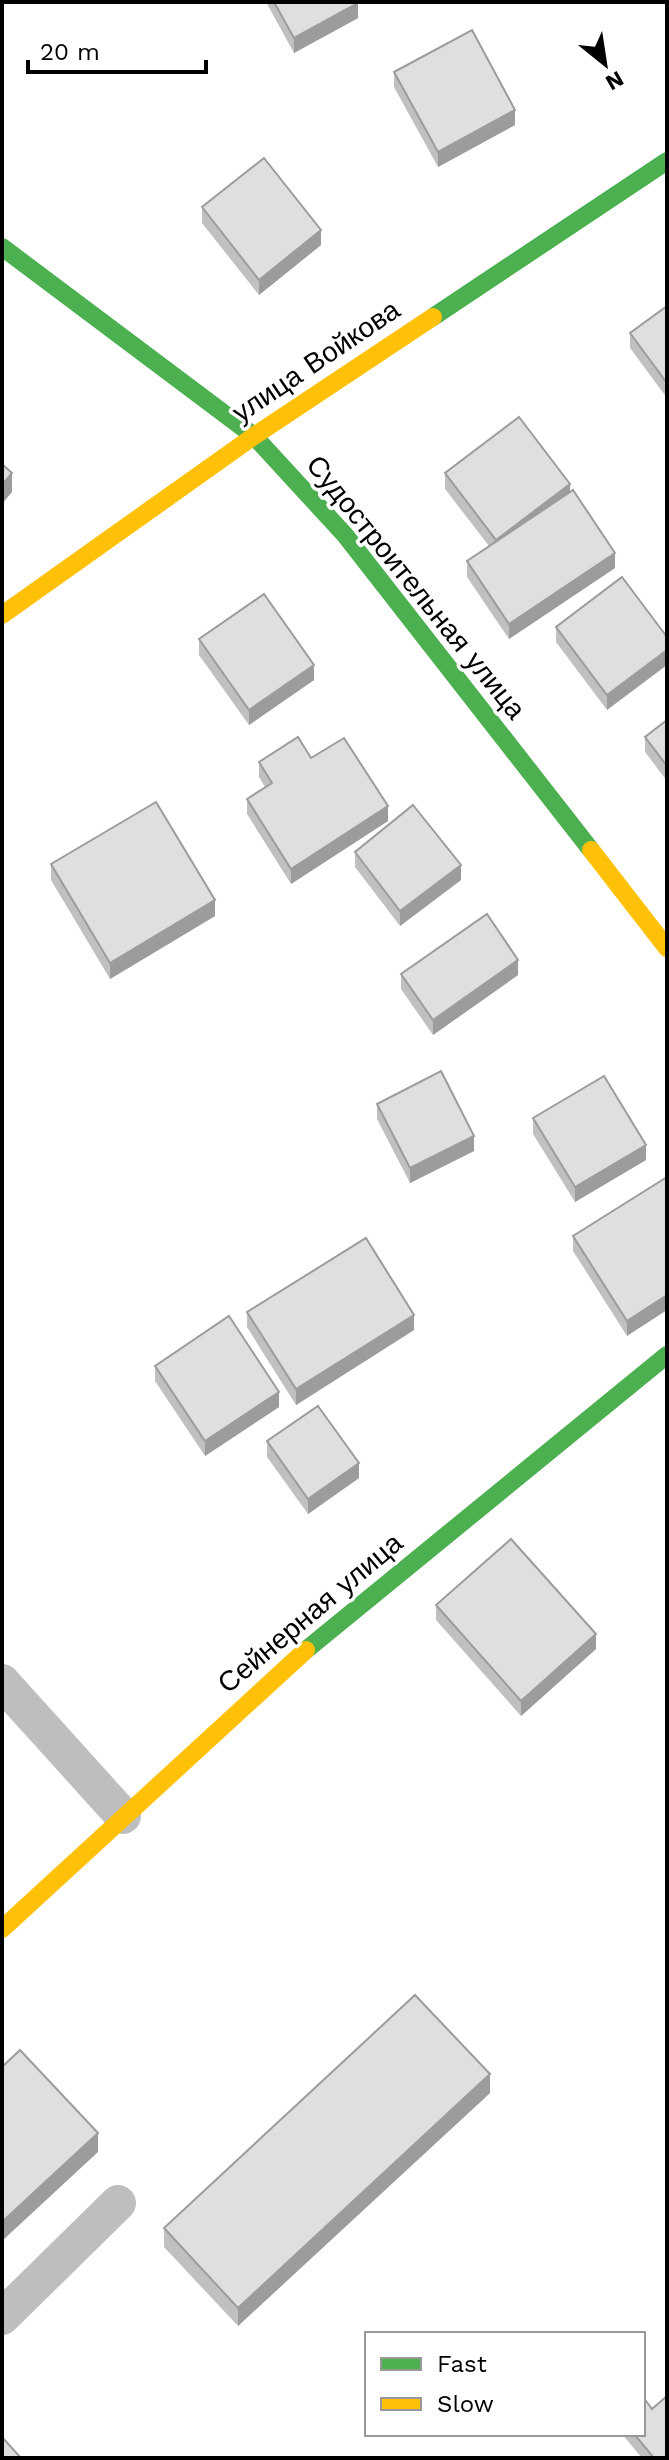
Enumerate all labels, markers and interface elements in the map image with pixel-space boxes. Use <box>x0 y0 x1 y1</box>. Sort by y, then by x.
scale bar <box>28 24 206 74</box>
north arrow <box>565 24 645 104</box>
text: 20 m <box>40 38 100 66</box>
text: N <box>601 66 628 96</box>
street label: улица Войкова <box>226 293 406 429</box>
street label: Судостроительная улица <box>299 449 533 726</box>
street label: Сейнерная улица <box>211 1526 409 1700</box>
legend <box>365 2332 645 2436</box>
text: Fast <box>437 2350 487 2378</box>
text: Slow <box>437 2390 494 2418</box>

